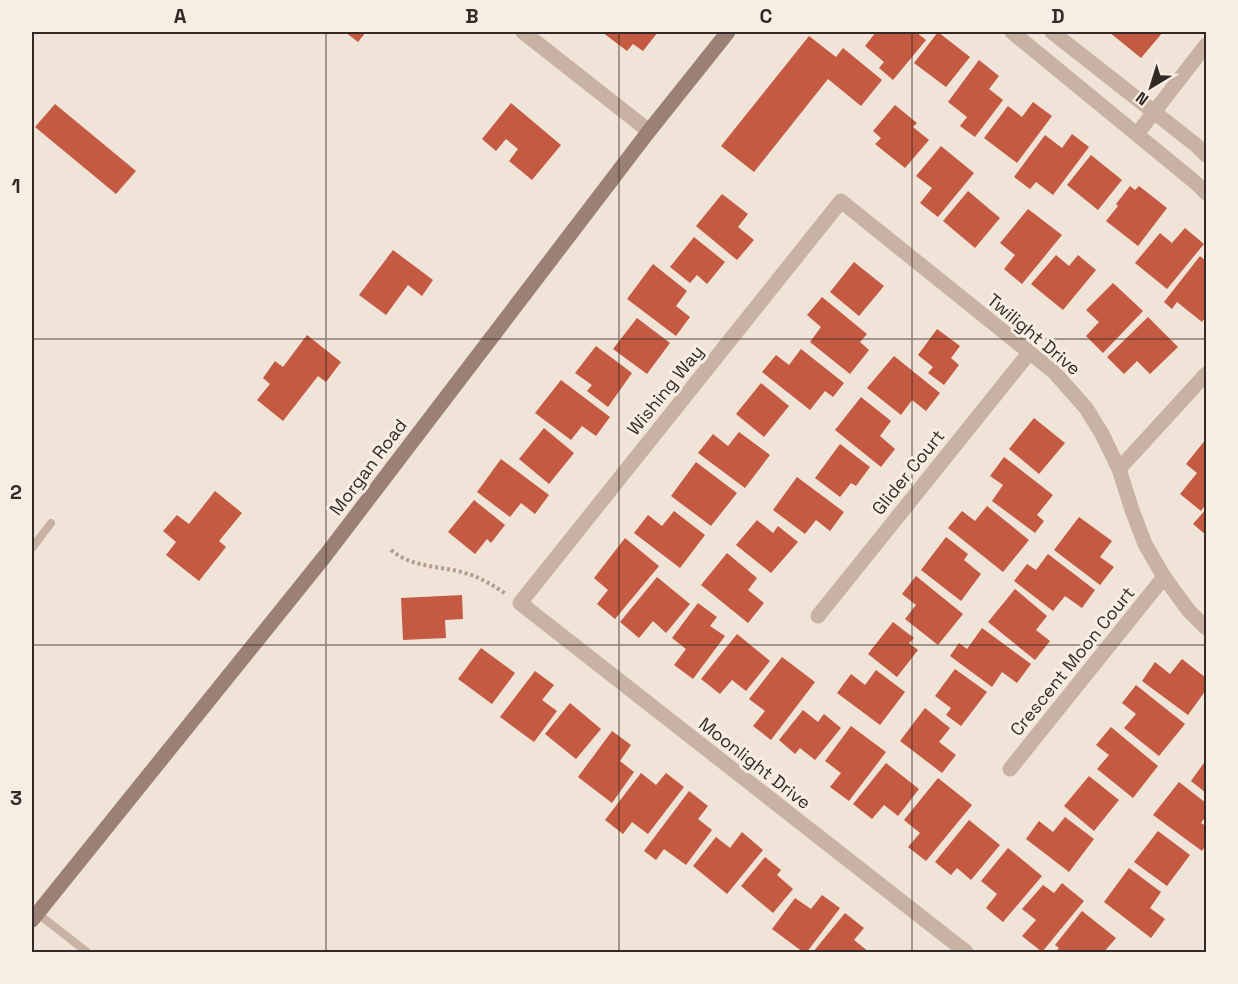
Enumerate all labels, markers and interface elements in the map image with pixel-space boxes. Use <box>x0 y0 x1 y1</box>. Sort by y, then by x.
text: A <box>174 3 187 29</box>
text: B <box>465 3 479 29</box>
text: C <box>760 3 773 29</box>
text: D <box>1051 3 1065 29</box>
north arrow <box>1121 57 1181 117</box>
text: N <box>1131 87 1153 110</box>
text: 1 <box>11 173 21 199</box>
street label: Twilight Drive <box>982 288 1086 380</box>
street label: Wishing Way <box>622 340 708 440</box>
street label: Morgan Road <box>324 414 412 520</box>
street label: Glider Court <box>867 425 949 519</box>
text: 2 <box>10 479 22 505</box>
street label: Crescent Moon Court <box>1005 582 1139 740</box>
street label: Moonlight Drive <box>694 712 816 814</box>
text: 3 <box>10 785 22 811</box>

